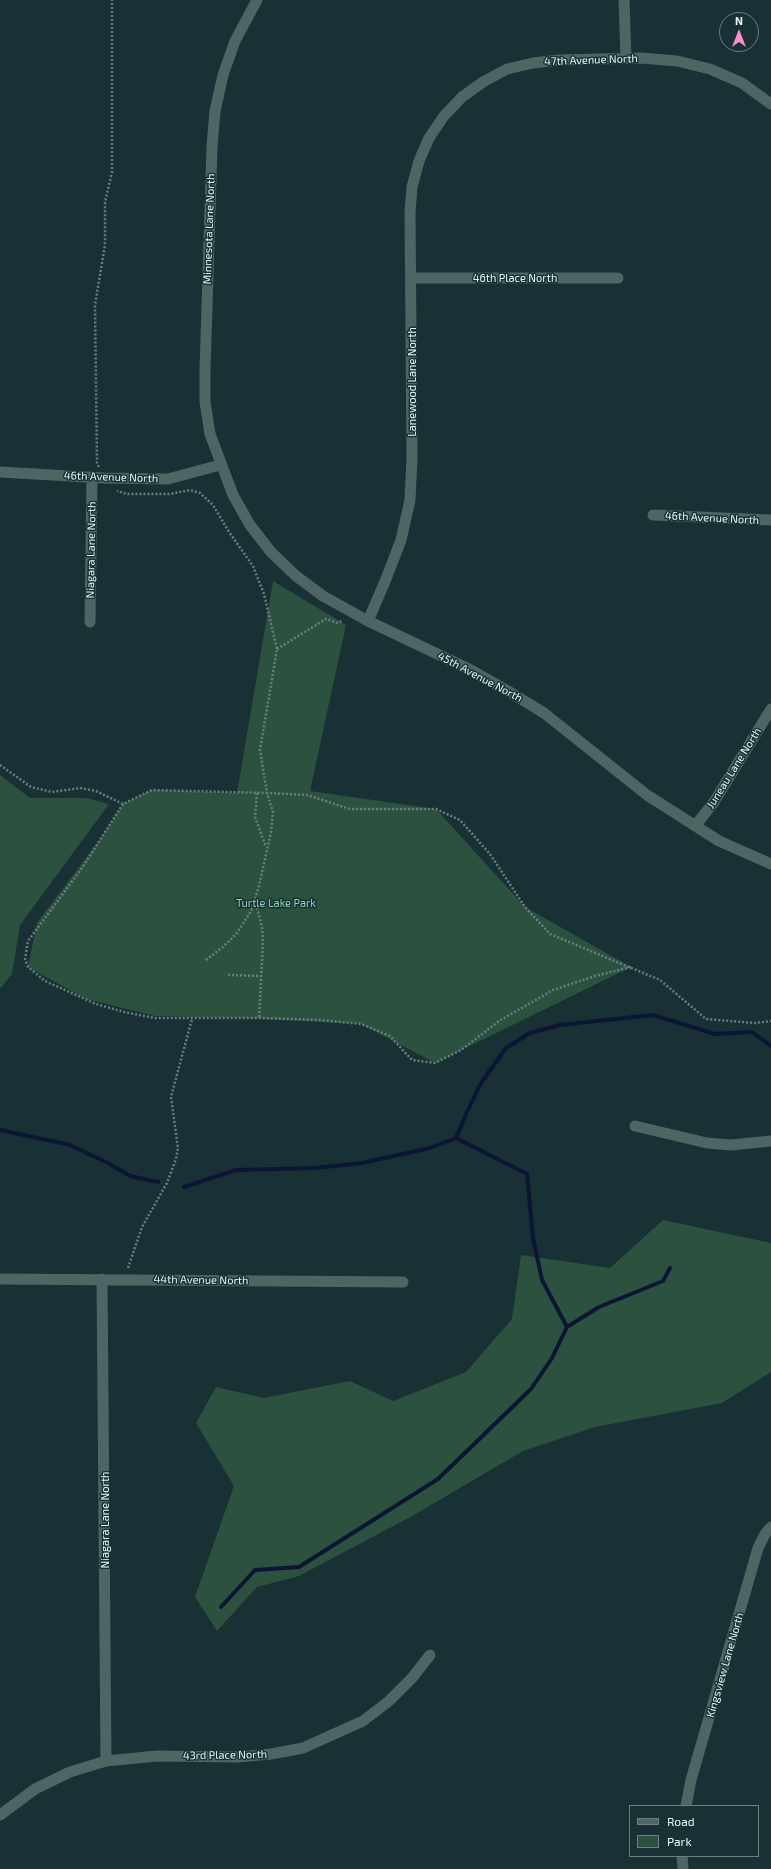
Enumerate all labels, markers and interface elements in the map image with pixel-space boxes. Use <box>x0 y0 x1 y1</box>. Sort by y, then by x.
north arrow <box>719 12 759 52</box>
text: N <box>735 14 743 27</box>
street label: 47th Avenue North <box>544 52 638 68</box>
street label: Minnesota Lane North <box>200 173 218 285</box>
street label: 46th Place North <box>473 271 557 285</box>
street label: Lanewood Lane North <box>405 327 419 437</box>
street label: 46th Avenue North <box>64 469 158 485</box>
street label: Niagara Lane North <box>84 501 98 599</box>
street label: 46th Avenue North <box>665 509 759 527</box>
street label: 45th Avenue North <box>435 649 525 705</box>
street label: Juneau Lane North <box>704 725 764 811</box>
park label: Turtle Lake Park <box>236 896 316 910</box>
street label: 44th Avenue North <box>153 1273 249 1287</box>
street label: Niagara Lane North <box>98 1472 112 1568</box>
street label: Kingsview Lane North <box>704 1611 746 1719</box>
street label: 43rd Place North <box>183 1748 267 1762</box>
legend <box>629 1805 759 1857</box>
text: Road <box>667 1814 695 1828</box>
text: Park <box>667 1834 692 1848</box>

